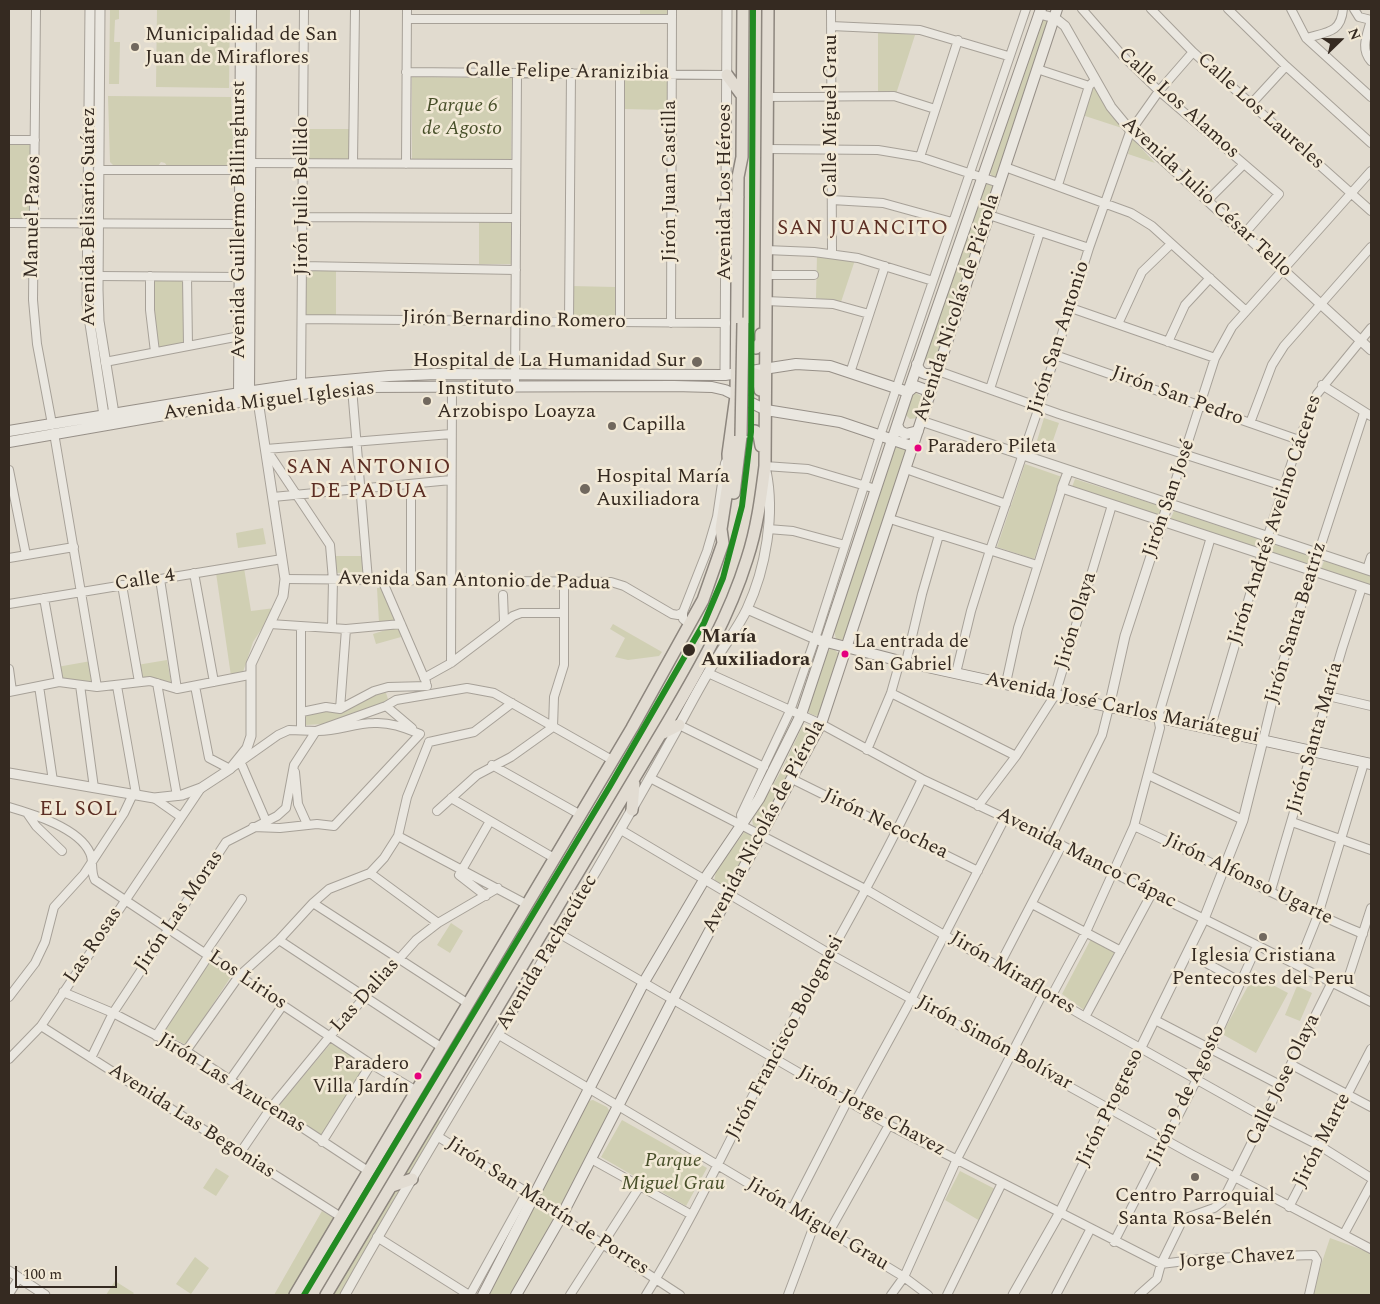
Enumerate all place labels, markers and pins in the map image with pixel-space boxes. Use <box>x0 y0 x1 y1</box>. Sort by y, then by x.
place label: Municipalidad de San Juan de Miraflores <box>145 24 338 71</box>
marker: Municipalidad de San Juan de Miraflores <box>129 41 141 53</box>
place label: Hospital de La Humanidad Sur <box>413 350 686 374</box>
marker: Hospital de La Humanidad Sur <box>690 355 704 369</box>
place label: Instituto Arzobispo Loayza <box>437 378 596 425</box>
marker: Instituto Arzobispo Loayza <box>421 395 433 407</box>
place label: Capilla <box>622 414 685 438</box>
marker: Capilla <box>606 420 618 432</box>
place label: Paradero Pileta <box>927 437 1056 459</box>
marker: Paradero Pileta <box>913 443 923 453</box>
place label: Hospital María Auxiliadora <box>596 466 730 513</box>
marker: Hospital María Auxiliadora <box>578 482 592 496</box>
place label: María Auxiliadora <box>701 626 810 673</box>
place label: La entrada de San Gabriel <box>854 632 969 676</box>
marker: María Auxiliadora <box>681 642 697 658</box>
marker: La entrada de San Gabriel <box>840 649 850 659</box>
marker: Iglesia Cristiana Pentecostes del Peru <box>1257 931 1269 943</box>
place label: Iglesia Cristiana Pentecostes del Peru <box>1172 945 1354 992</box>
place label: Paradero Villa Jardín <box>312 1054 409 1098</box>
marker: Paradero Villa Jardín <box>413 1071 423 1081</box>
marker: Centro Parroquial Santa Rosa-Belén <box>1189 1171 1201 1183</box>
place label: Centro Parroquial Santa Rosa-Belén <box>1115 1185 1275 1232</box>

